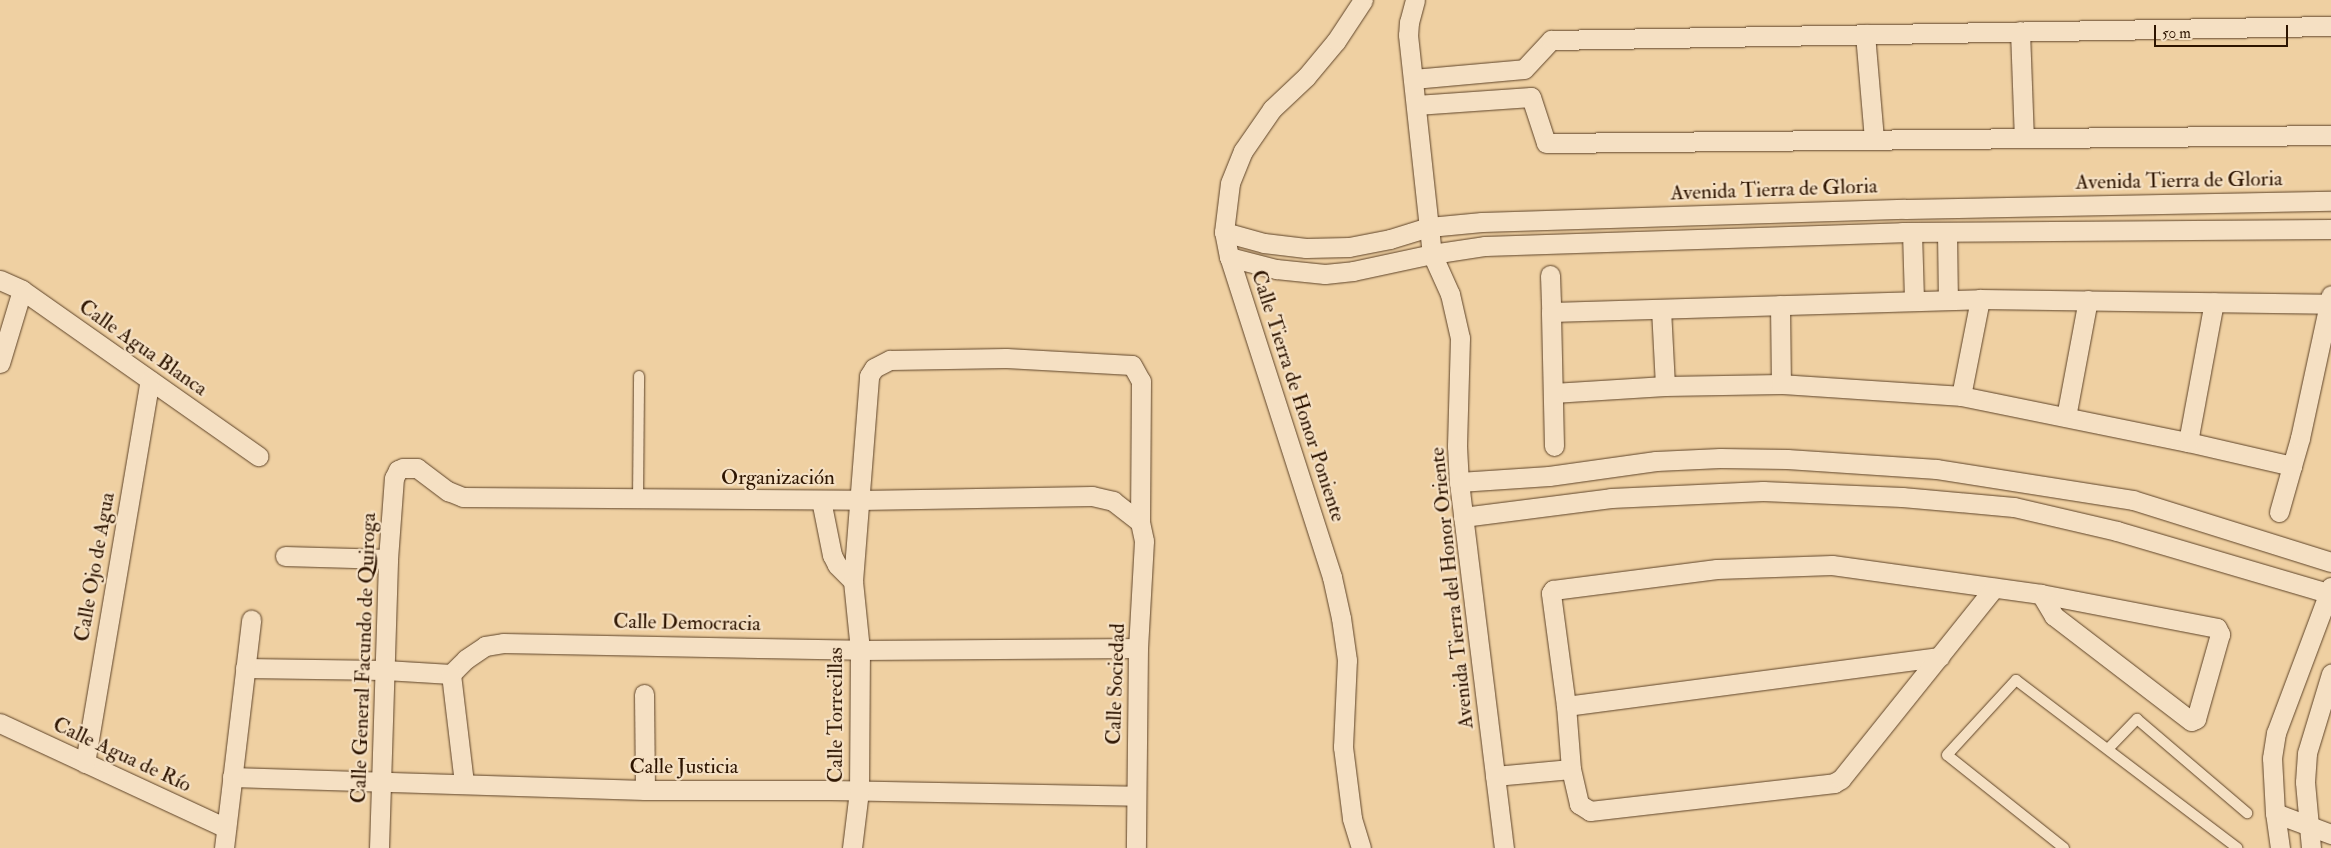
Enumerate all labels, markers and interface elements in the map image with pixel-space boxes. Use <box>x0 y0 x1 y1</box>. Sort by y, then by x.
scale bar <box>2156 15 2290 47</box>
text: 50 m <box>2162 24 2191 43</box>
street label: Avenida Tierra de Gloria <box>2075 167 2283 195</box>
street label: Avenida Tierra de Gloria <box>1670 174 1878 206</box>
street label: Calle Tierra de Honor Poniente <box>1245 267 1351 525</box>
street label: Calle Agua Blanca <box>74 294 212 402</box>
street label: Avenida Tierra del Honor Oriente <box>1425 446 1479 730</box>
street label: Organización <box>721 465 835 491</box>
street label: Calle Ojo de Agua <box>69 490 121 644</box>
street label: Calle General Facundo de Quiroga <box>346 512 382 804</box>
street label: Calle Democracia <box>613 609 761 637</box>
street label: Calle Sociedad <box>1101 623 1131 745</box>
street label: Calle Torrecillas <box>823 647 849 783</box>
street label: Calle Agua de Río <box>49 712 195 798</box>
street label: Calle Justicia <box>630 754 738 780</box>

